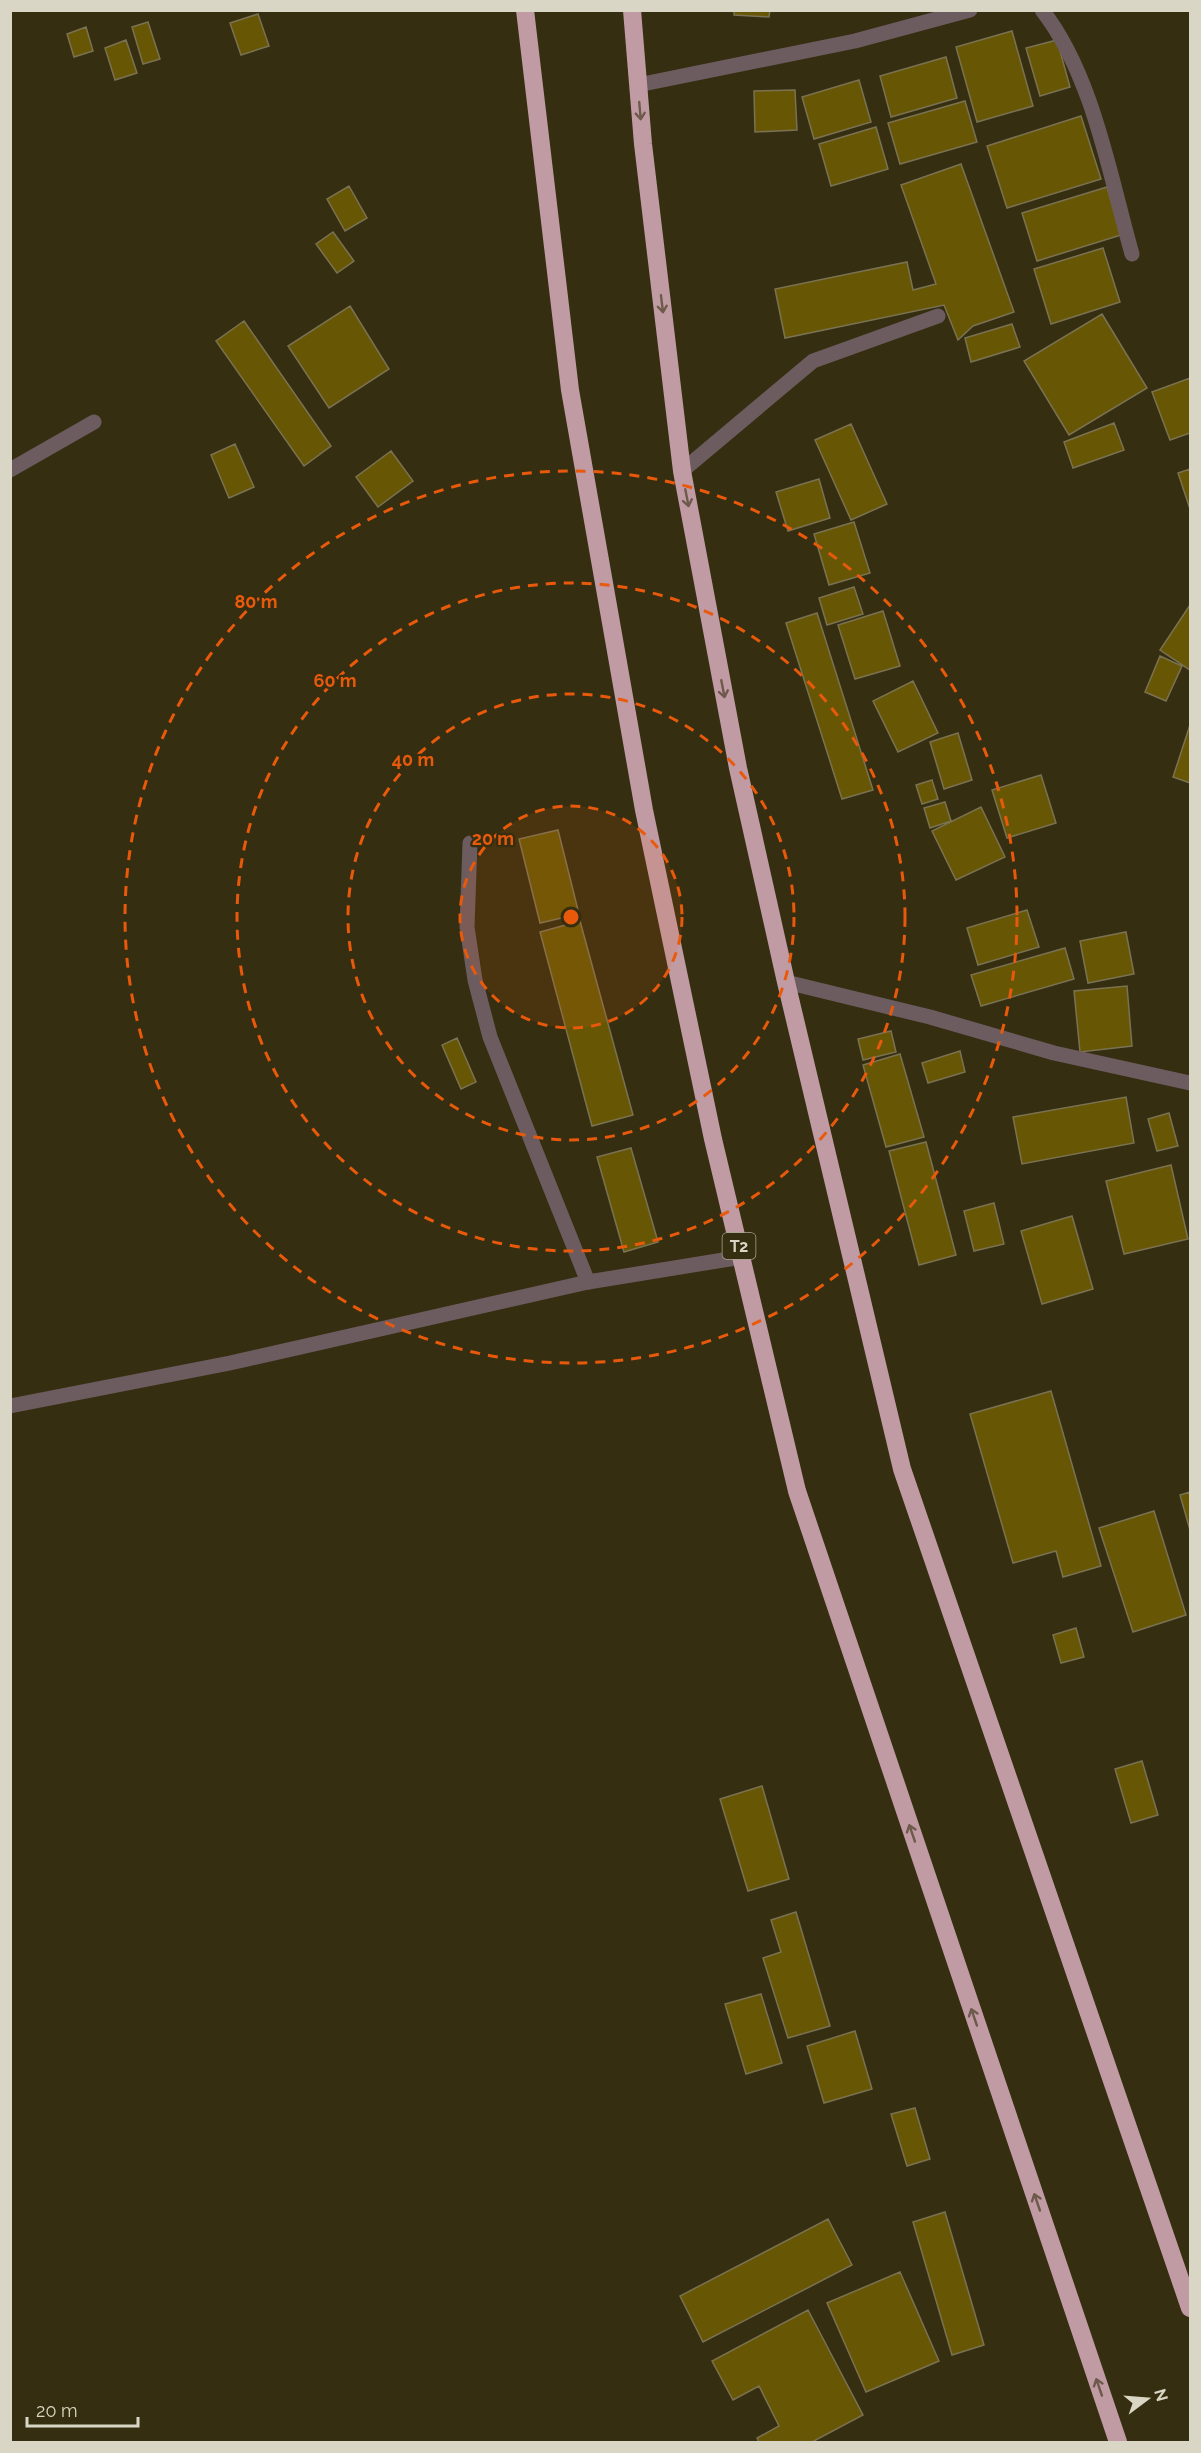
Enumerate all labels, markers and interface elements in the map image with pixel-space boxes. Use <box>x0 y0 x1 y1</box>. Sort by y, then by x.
one-way arrow <box>635 100 646 120</box>
one-way arrow <box>657 294 668 314</box>
one-way arrow <box>682 488 693 507</box>
text: 80 m <box>234 591 278 612</box>
text: 60 m <box>313 670 357 691</box>
one-way arrow <box>718 679 729 699</box>
text: 40 m <box>392 749 434 770</box>
text: 20 m <box>472 828 514 849</box>
centre of rings <box>561 907 581 927</box>
road number: T2 <box>722 1233 756 1259</box>
one-way arrow <box>906 1824 917 1843</box>
one-way arrow <box>968 2009 979 2027</box>
one-way arrow <box>1030 2193 1041 2212</box>
north arrow <box>1117 2369 1177 2429</box>
one-way arrow <box>1093 2378 1104 2397</box>
text: N <box>1150 2387 1172 2403</box>
scale bar <box>27 2390 138 2428</box>
text: 20 m <box>36 2400 78 2421</box>

